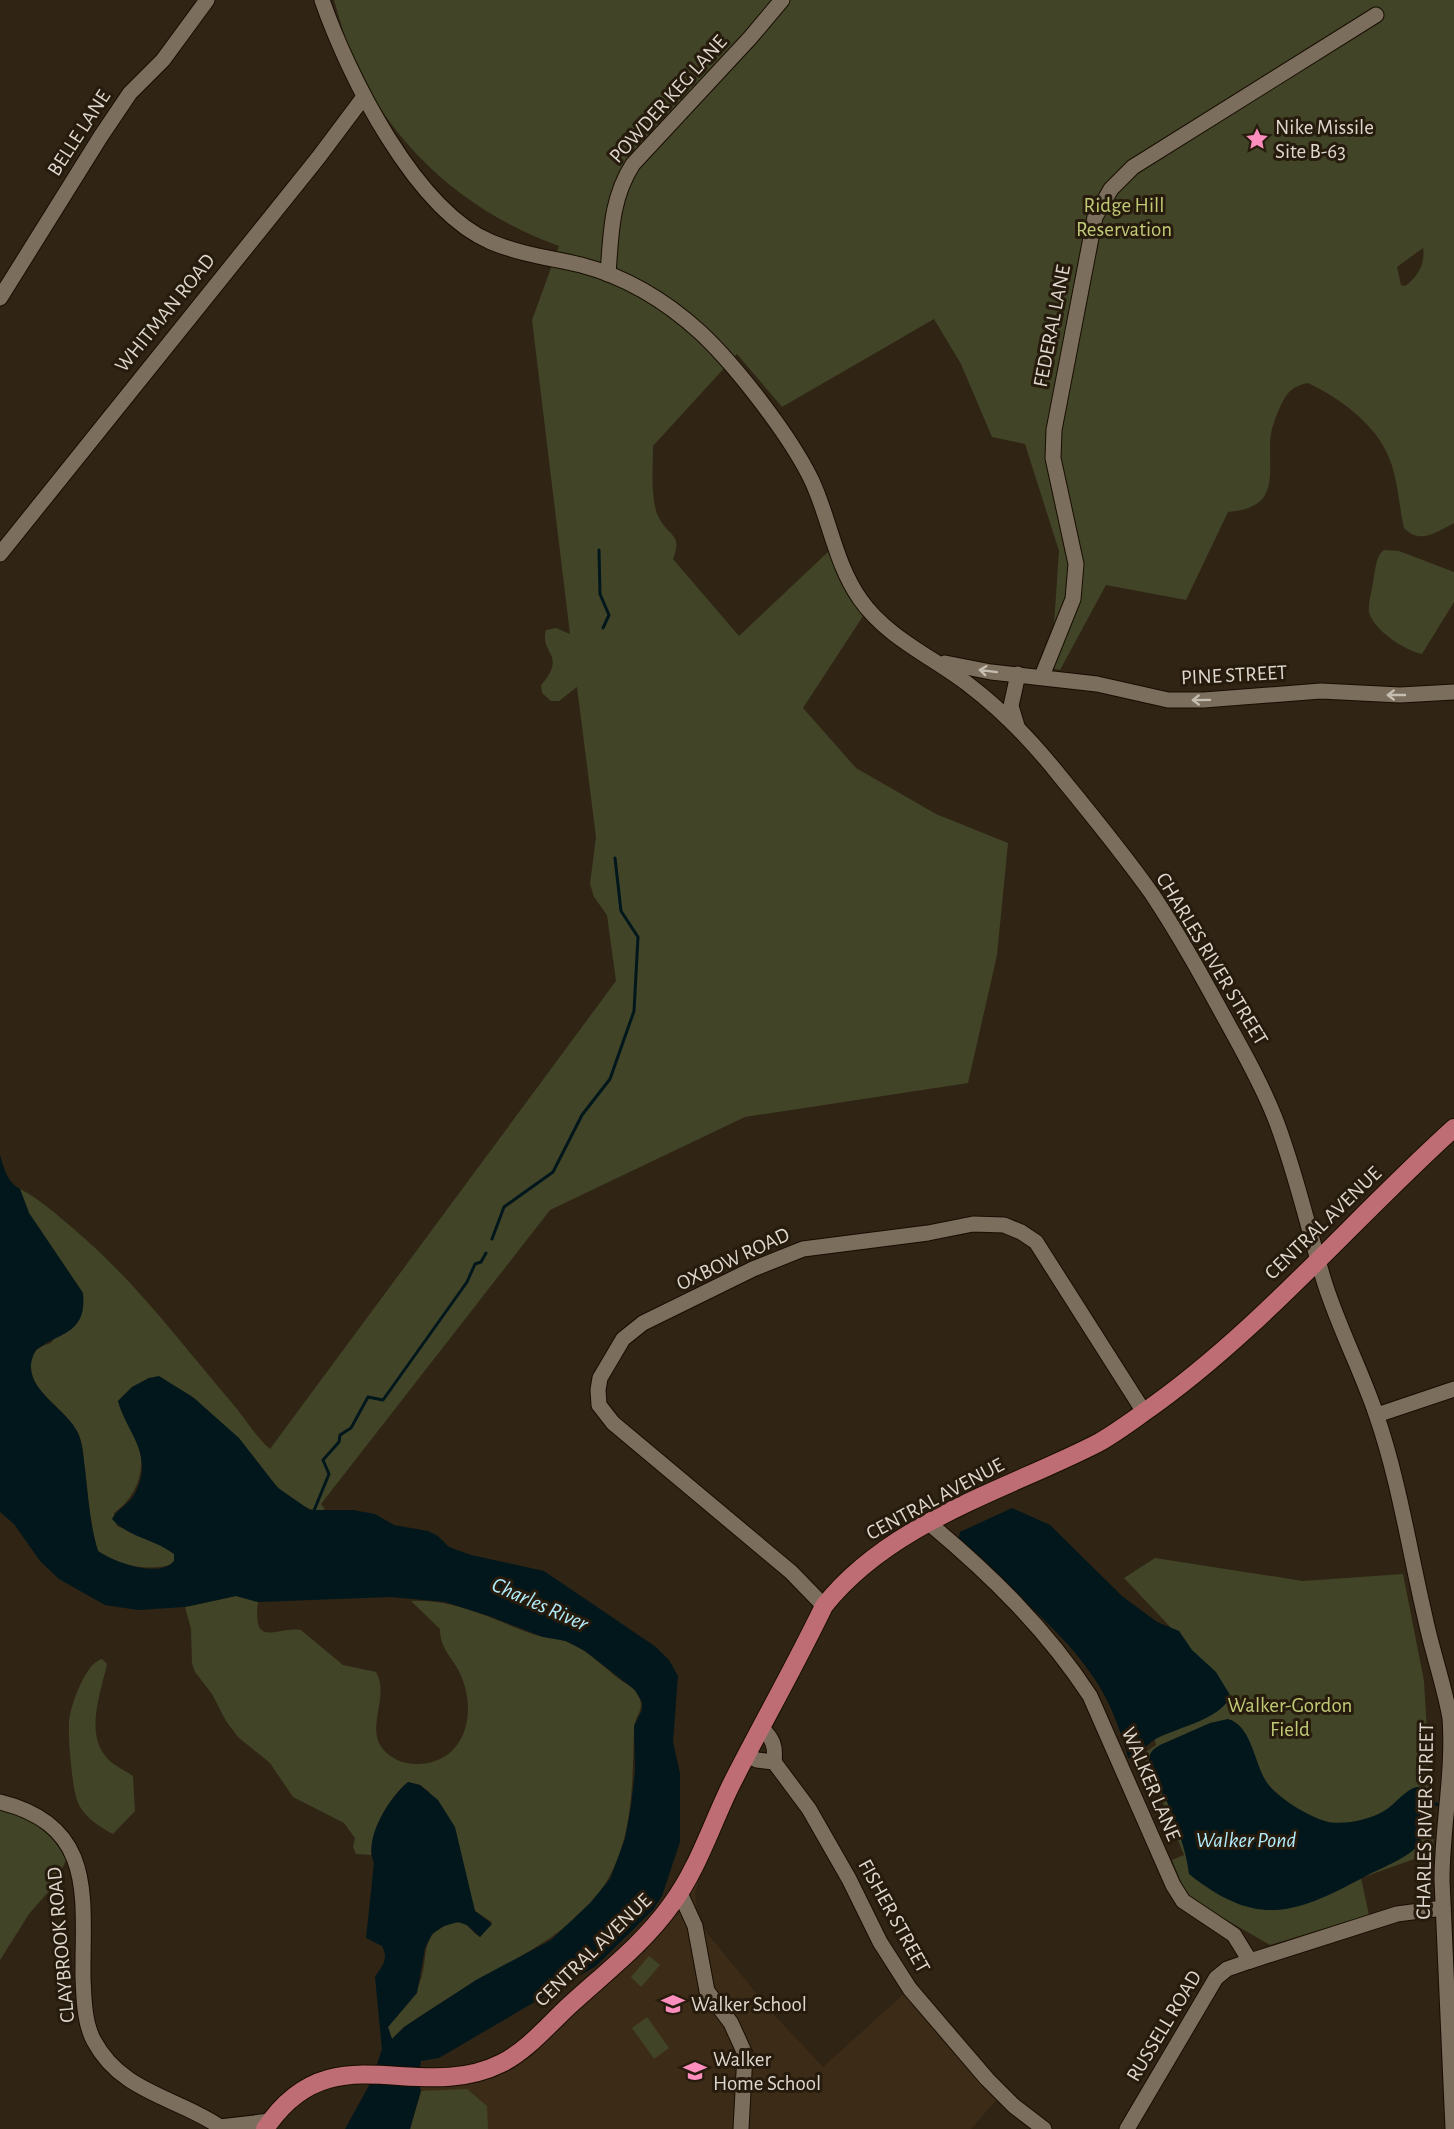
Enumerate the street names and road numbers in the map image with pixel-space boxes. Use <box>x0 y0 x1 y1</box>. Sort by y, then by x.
street label: POWDER KEG LANE <box>605 31 731 167</box>
street label: BELLE LANE <box>44 86 114 180</box>
street label: WHITMAN ROAD <box>111 250 219 376</box>
street label: FEDERAL LANE <box>1030 263 1074 389</box>
street label: PINE STREET <box>1180 662 1288 688</box>
street label: CHARLES RIVER STREET <box>1152 869 1272 1049</box>
street label: CENTRAL AVENUE <box>1261 1162 1385 1284</box>
street label: OXBOW ROAD <box>673 1224 793 1294</box>
street label: CENTRAL AVENUE <box>863 1454 1007 1544</box>
street label: CHARLES RIVER STREET <box>1413 1722 1437 1920</box>
street label: WALKER LANE <box>1118 1724 1184 1844</box>
street label: FISHER STREET <box>854 1856 934 1976</box>
street label: CLAYBROOK ROAD <box>44 1866 78 2024</box>
street label: CENTRAL AVENUE <box>531 1889 655 2011</box>
street label: RUSSELL ROAD <box>1123 1967 1205 2085</box>

